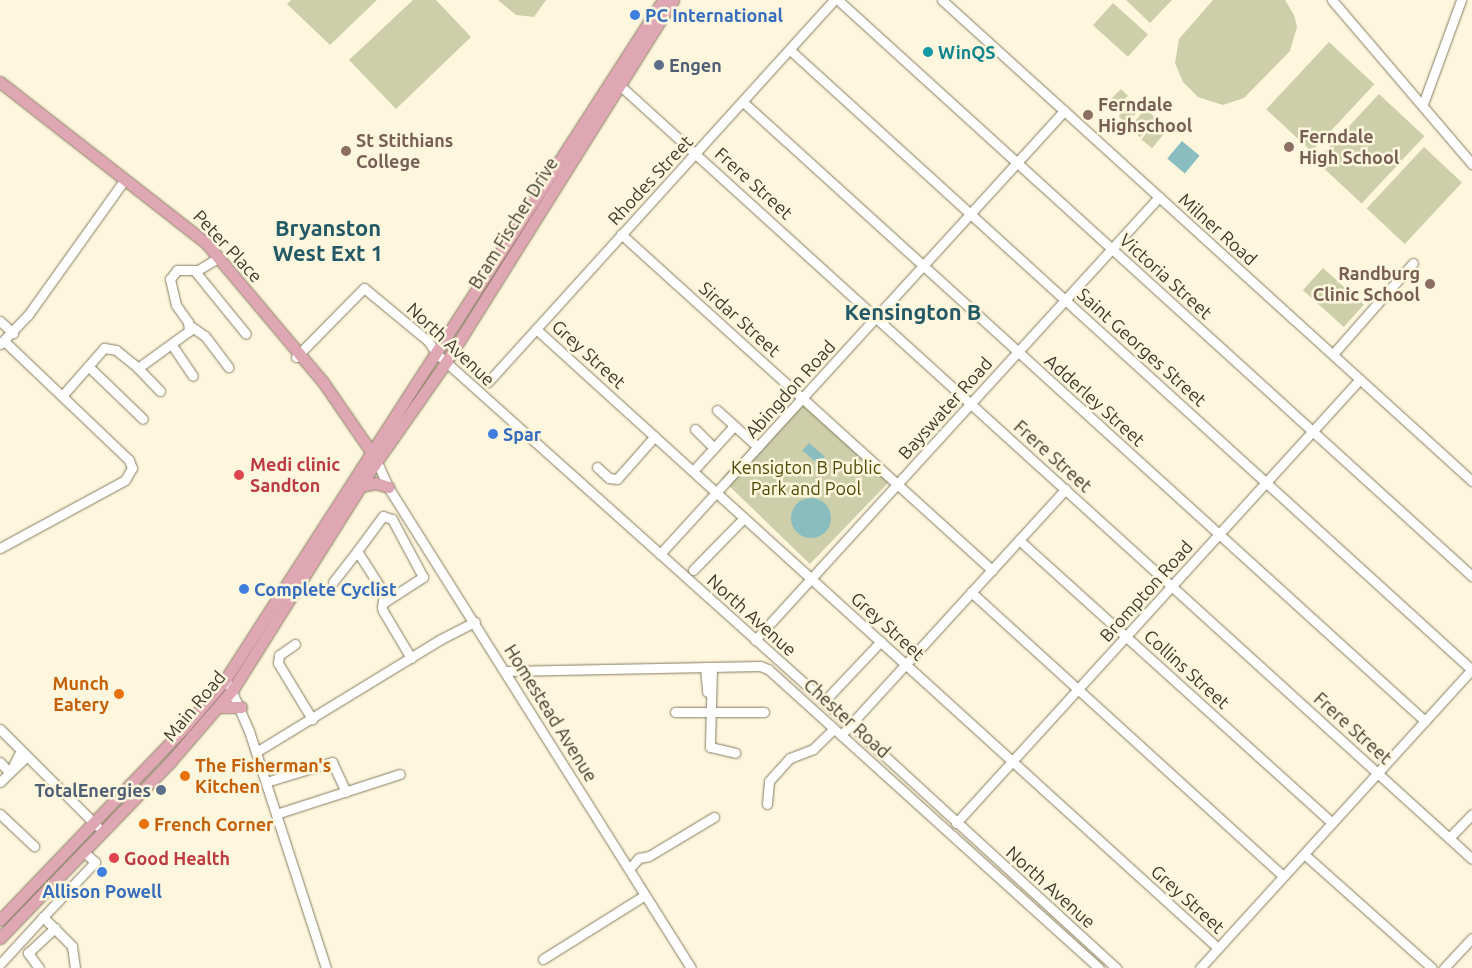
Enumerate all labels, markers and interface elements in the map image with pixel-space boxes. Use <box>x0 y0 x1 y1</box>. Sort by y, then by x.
place label: PC International <box>645 4 783 26</box>
marker: PC International <box>629 9 641 21</box>
place label: WinQS <box>938 41 996 63</box>
marker: WinQS <box>922 46 934 58</box>
place label: Engen <box>669 54 722 76</box>
marker: Engen <box>653 59 665 71</box>
place label: Ferndale Highschool <box>1098 94 1192 136</box>
marker: Ferndale Highschool <box>1082 109 1094 121</box>
place label: Ferndale High School <box>1299 126 1399 168</box>
place label: St Stithians College <box>356 130 453 172</box>
street label: Rhodes Street <box>603 131 697 229</box>
marker: Ferndale High School <box>1283 141 1295 153</box>
street label: Frere Street <box>711 143 797 223</box>
marker: St Stithians College <box>340 145 352 157</box>
street label: Bram Fischer Drive <box>464 153 562 293</box>
street label: Milner Road <box>1175 188 1261 270</box>
street label: Peter Place <box>189 205 267 287</box>
district label: Bryanston West Ext 1 <box>273 214 383 266</box>
street label: Victoria Street <box>1115 229 1217 323</box>
place label: Randburg Clinic School <box>1313 263 1420 306</box>
street label: Sirdar Street <box>695 277 785 361</box>
marker: Randburg Clinic School <box>1424 278 1436 290</box>
street label: Saint Georges Street <box>1073 283 1211 411</box>
street label: North Avenue <box>403 298 499 390</box>
district label: Kensington B <box>845 299 981 325</box>
street label: Grey Street <box>548 315 630 393</box>
street label: Abingdon Road <box>740 336 840 442</box>
street label: Adderley Street <box>1041 349 1149 451</box>
street label: Bayswater Road <box>894 353 996 463</box>
street label: Frere Street <box>1010 416 1096 496</box>
place label: Spar <box>503 423 541 445</box>
marker: Spar <box>487 428 499 440</box>
place label: Medi clinic Sandton <box>250 454 340 496</box>
park label: Kensigton B Public Park and Pool <box>731 457 881 499</box>
marker: Medi clinic Sandton <box>232 468 246 482</box>
street label: Brompton Road <box>1095 536 1197 646</box>
street label: North Avenue <box>703 569 801 661</box>
place label: Complete Cyclist <box>254 578 397 600</box>
marker: Complete Cyclist <box>238 583 250 595</box>
street label: Grey Street <box>847 587 929 665</box>
street label: Collins Street <box>1140 625 1234 713</box>
street label: Homestead Avenue <box>500 640 602 786</box>
street label: Main Road <box>158 666 230 746</box>
place label: Munch Eatery <box>53 673 109 716</box>
street label: Chester Road <box>799 674 895 762</box>
marker: Munch Eatery <box>113 688 125 700</box>
street label: Frere Street <box>1310 688 1396 768</box>
place label: The Fisherman's Kitchen <box>195 755 331 798</box>
marker: The Fisherman's Kitchen <box>179 770 191 782</box>
place label: TotalEnergies <box>35 779 151 801</box>
marker: TotalEnergies <box>155 784 167 796</box>
place label: French Corner <box>154 813 273 835</box>
marker: French Corner <box>138 818 150 830</box>
street label: North Avenue <box>1002 841 1100 933</box>
place label: Good Health <box>124 847 230 869</box>
marker: Good Health <box>108 852 120 864</box>
street label: Grey Street <box>1147 860 1229 938</box>
marker: Allison Powell <box>96 866 108 878</box>
place label: Allison Powell <box>42 880 162 902</box>

